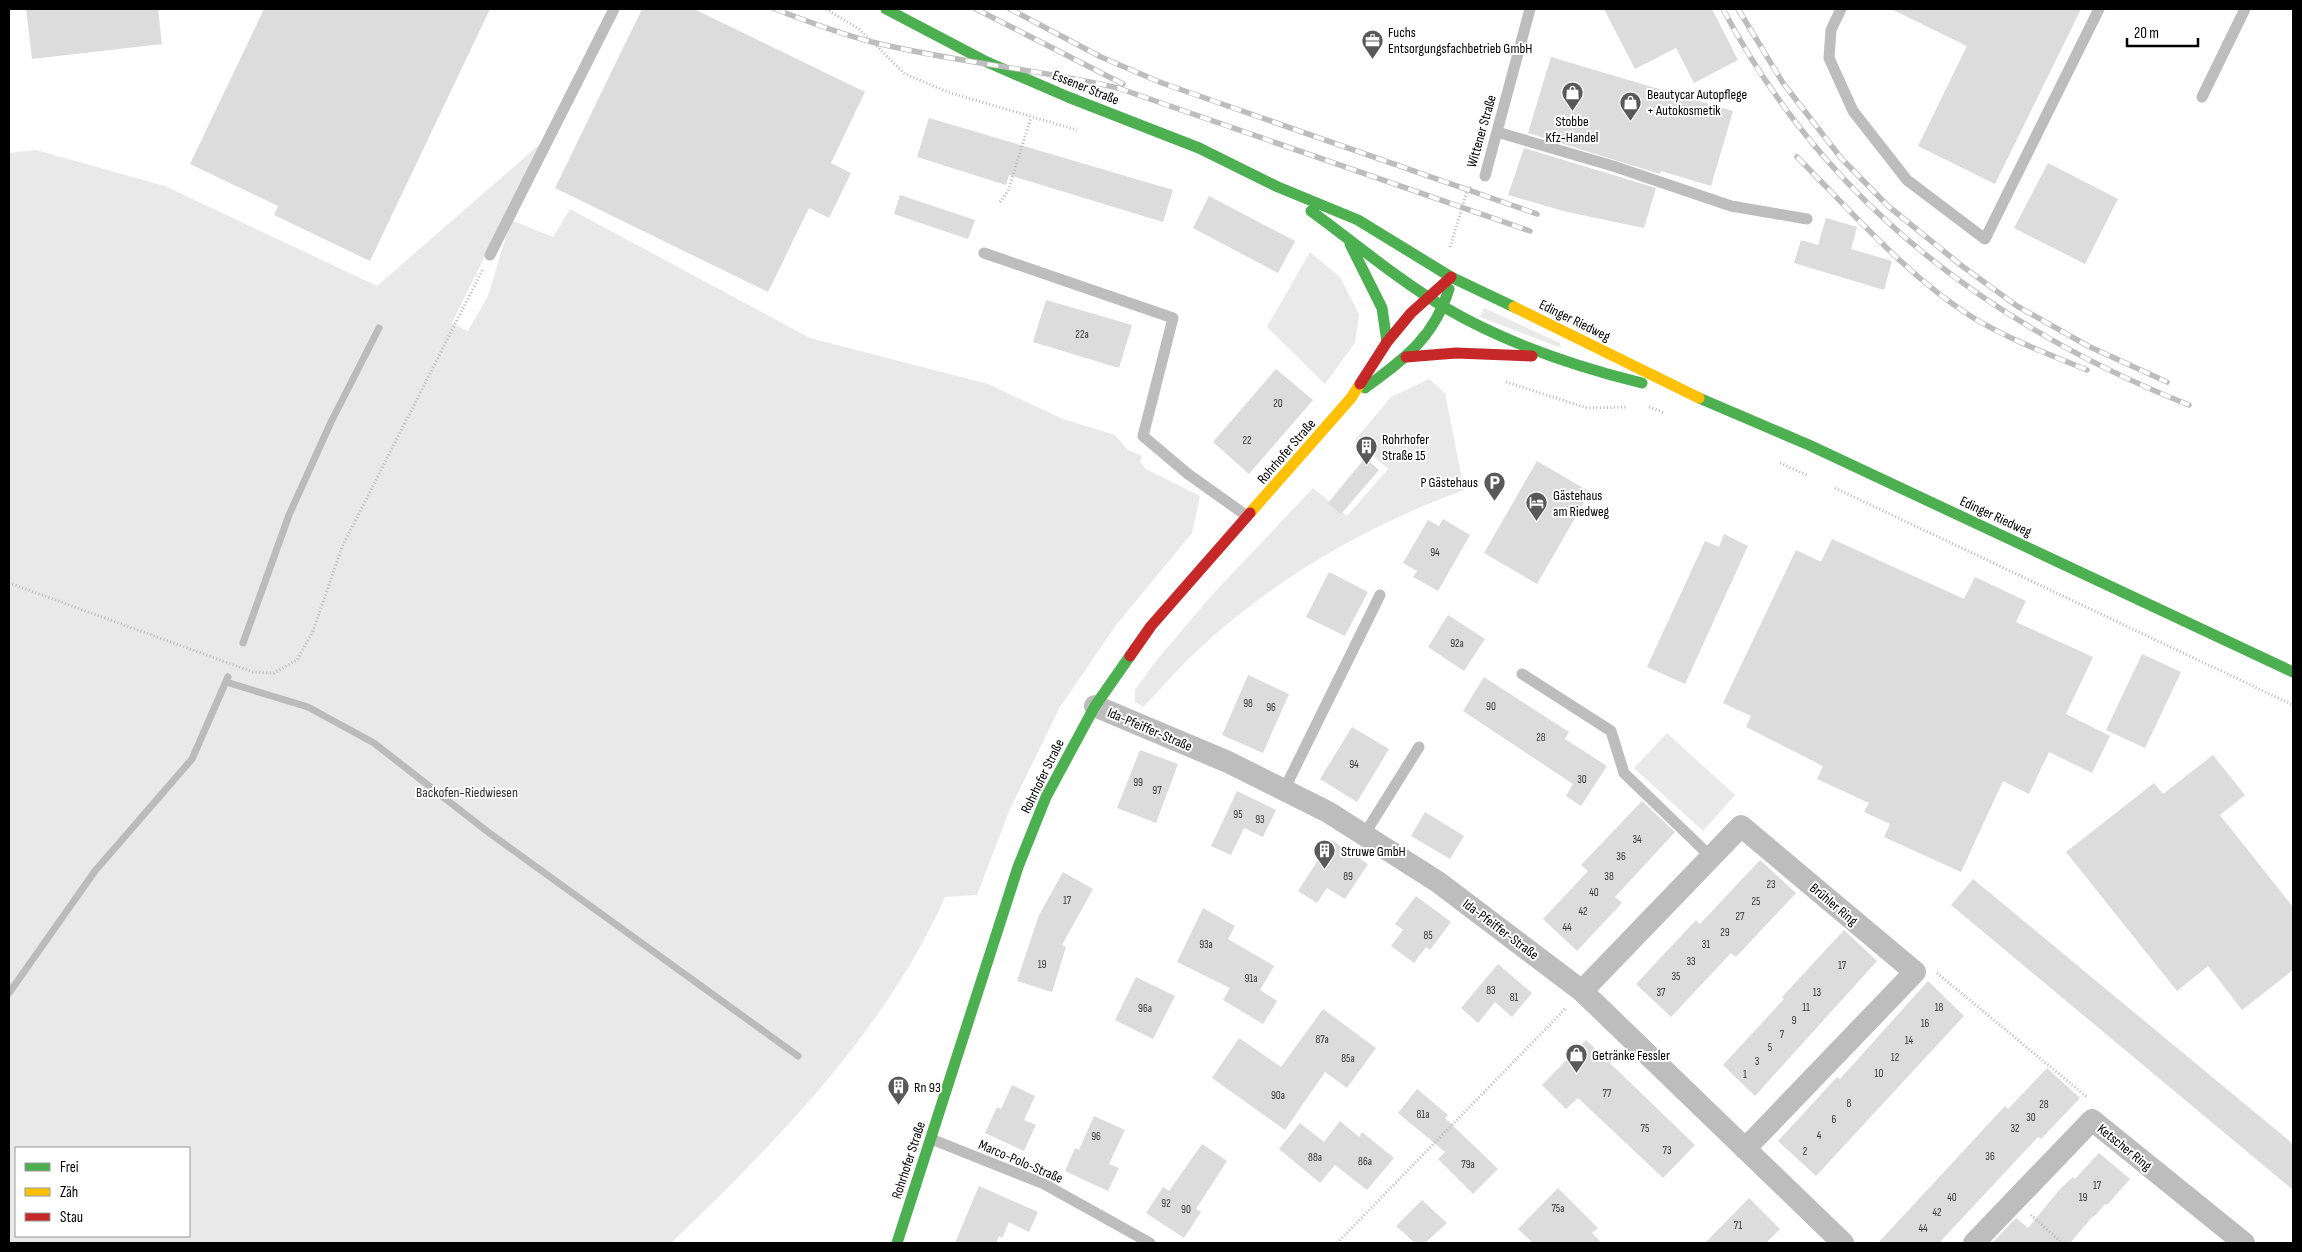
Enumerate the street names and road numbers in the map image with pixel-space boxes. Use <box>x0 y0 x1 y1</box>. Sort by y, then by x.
street label: Essener Straße <box>1050 66 1122 108</box>
street label: Wittener Straße <box>1463 93 1500 169</box>
street label: Edinger Riedweg <box>1536 296 1614 345</box>
street label: Rohrhofer Straße <box>1254 415 1319 487</box>
street label: Edinger Riedweg <box>1957 492 2035 541</box>
street label: Ida-Pfeiffer-Straße <box>1105 704 1195 755</box>
street label: Rohrhofer Straße <box>1017 736 1068 816</box>
street label: Brühler Ring <box>1806 879 1861 930</box>
street label: Ida-Pfeiffer-Straße <box>1459 895 1542 963</box>
street label: Rohrhofer Straße <box>888 1119 929 1201</box>
street label: Ketscher Ring <box>2094 1120 2156 1175</box>
street label: Marco-Polo-Straße <box>976 1136 1066 1187</box>

